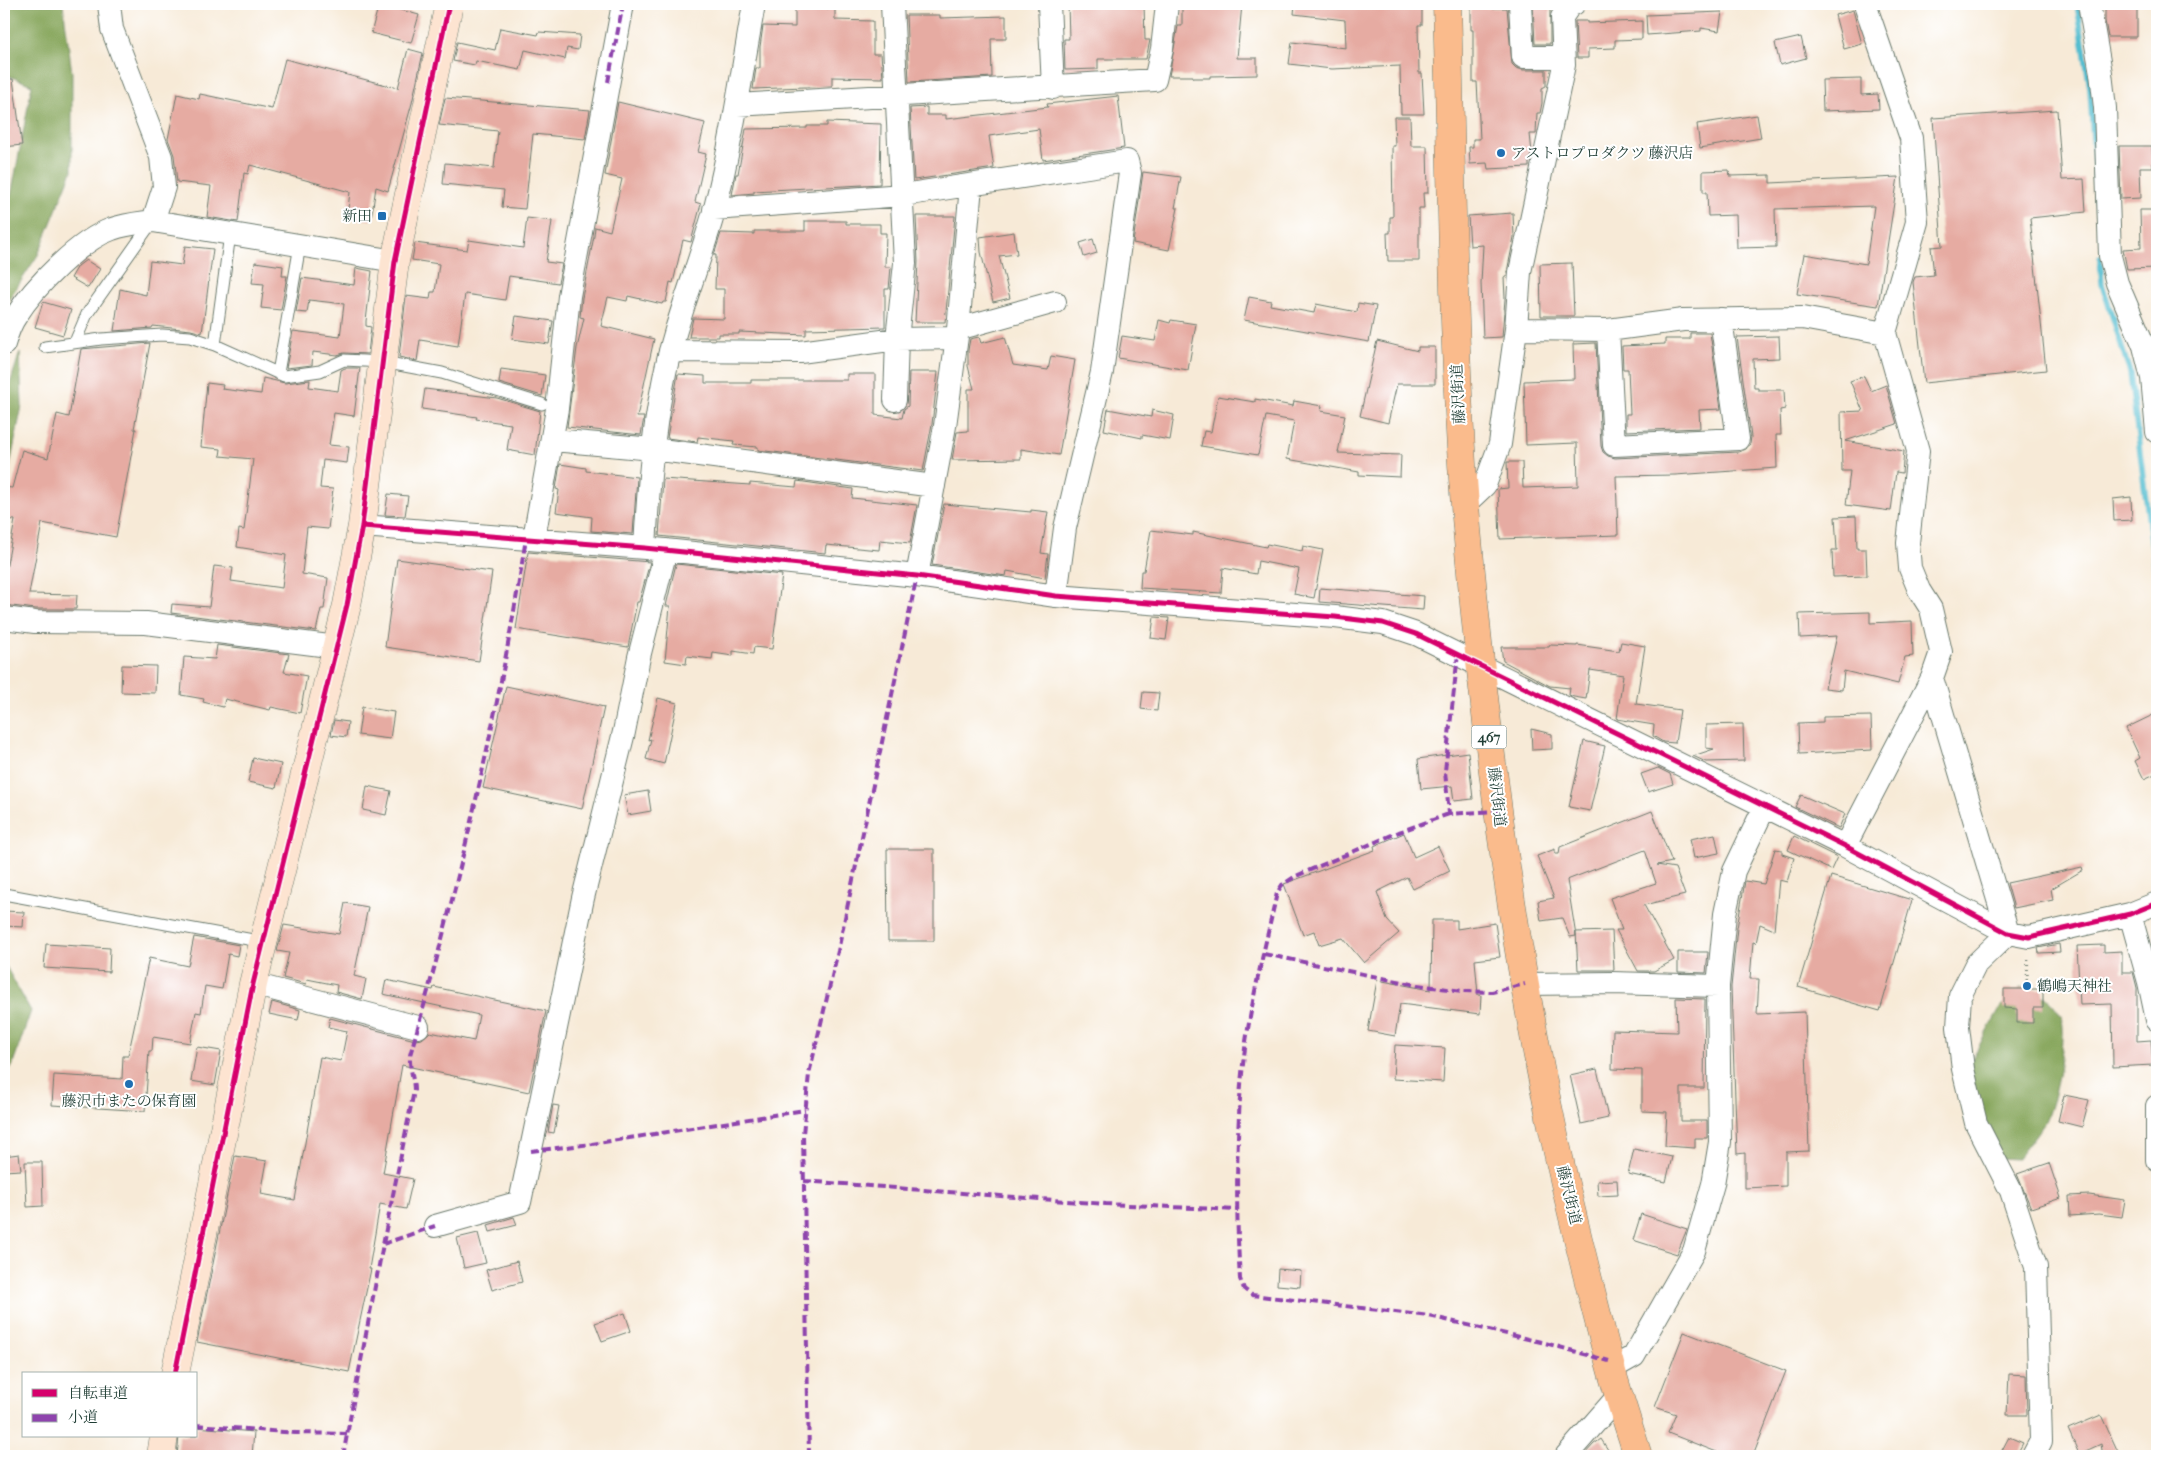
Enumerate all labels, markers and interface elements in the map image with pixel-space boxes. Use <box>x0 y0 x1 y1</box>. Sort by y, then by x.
place label: アストロプロダクツ 藤沢店 <box>1511 144 1694 162</box>
marker: アストロプロダクツ 藤沢店 <box>1495 147 1507 159</box>
place label: 新田 <box>342 207 372 225</box>
marker: 新田 <box>376 210 388 222</box>
street label: 藤沢街道 <box>1447 364 1469 424</box>
road number: 467 <box>1472 726 1506 749</box>
street label: 藤沢街道 <box>1484 766 1510 828</box>
place label: 鶴嶋天神社 <box>2037 977 2112 995</box>
marker: 鶴嶋天神社 <box>2021 980 2033 992</box>
marker: 藤沢市またの保育園 <box>123 1078 135 1090</box>
place label: 藤沢市またの保育園 <box>61 1092 197 1110</box>
street label: 藤沢街道 <box>1553 1164 1585 1226</box>
legend <box>22 1372 198 1438</box>
text: 自転車道 <box>68 1384 128 1402</box>
text: 小道 <box>68 1408 98 1426</box>

